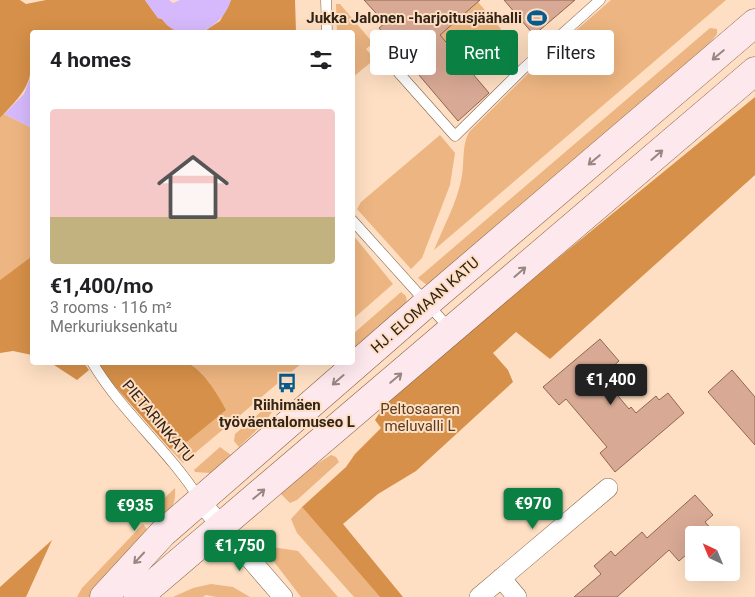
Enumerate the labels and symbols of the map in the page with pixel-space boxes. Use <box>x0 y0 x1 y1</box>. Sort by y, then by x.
sports icon: Jukka Jalonen -harjoitusjäähalli <box>526 7 548 29</box>
place label: Jukka Jalonen -harjoitusjäähalli <box>306 9 522 27</box>
one-way arrow <box>712 49 725 60</box>
one-way arrow <box>650 150 663 161</box>
one-way arrow <box>588 155 601 166</box>
street label: HJ. ELOMAAN KATU <box>367 253 483 357</box>
one-way arrow <box>513 267 526 278</box>
pin: €1,400 <box>570 364 652 406</box>
bus stop icon: Riihimäen työväentalomuseo L <box>276 372 298 394</box>
one-way arrow <box>390 372 403 384</box>
one-way arrow <box>332 375 345 386</box>
street label: PIETARINKATU <box>119 376 197 466</box>
place label: Riihimäen työväentalomuseo L <box>219 396 355 431</box>
park label: Peltosaaren meluvalli L <box>380 400 460 435</box>
pin: €970 <box>503 488 563 530</box>
one-way arrow <box>252 489 265 500</box>
pin: €935 <box>105 490 165 532</box>
north arrow <box>685 526 740 581</box>
pin: €1,750 <box>199 530 281 572</box>
one-way arrow <box>133 552 145 564</box>

